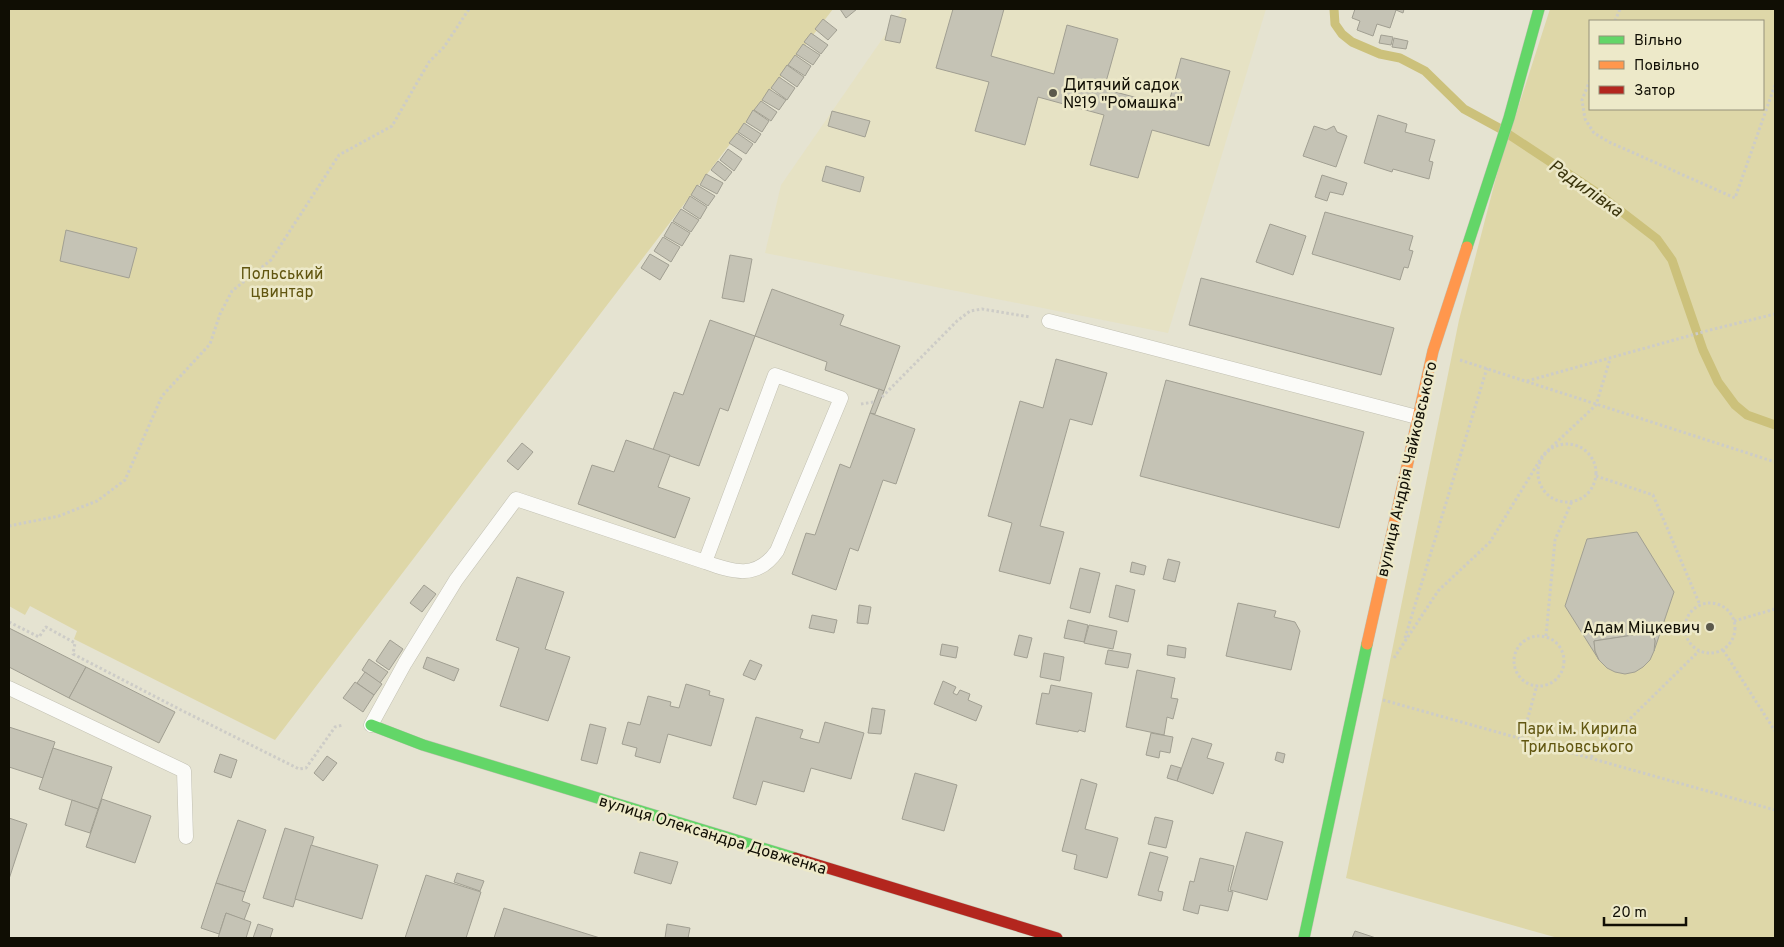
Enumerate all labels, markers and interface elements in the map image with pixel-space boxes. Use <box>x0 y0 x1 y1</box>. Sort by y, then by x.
legend <box>1589 20 1764 110</box>
text: Вільно <box>1634 32 1682 51</box>
text: Повільно <box>1634 57 1699 76</box>
place label: Дитячий садок №19 "Ромашка" <box>1063 76 1183 114</box>
text: Затор <box>1634 82 1675 101</box>
marker: Дитячий садок №19 "Ромашка" <box>1047 87 1059 99</box>
water label: Радилівка <box>1543 155 1627 224</box>
park label: Польський цвинтар <box>241 265 323 303</box>
street label: вулиця Андрія Чайковського <box>1373 360 1443 579</box>
place label: Адам Міцкевич <box>1583 619 1700 639</box>
marker: Адам Міцкевич <box>1704 621 1716 633</box>
park label: Парк ім. Кирила Трильовського <box>1517 720 1637 758</box>
street label: вулиця Олександра Довженка <box>596 792 829 880</box>
scale bar <box>1604 894 1686 926</box>
text: 20 m <box>1612 904 1647 923</box>

